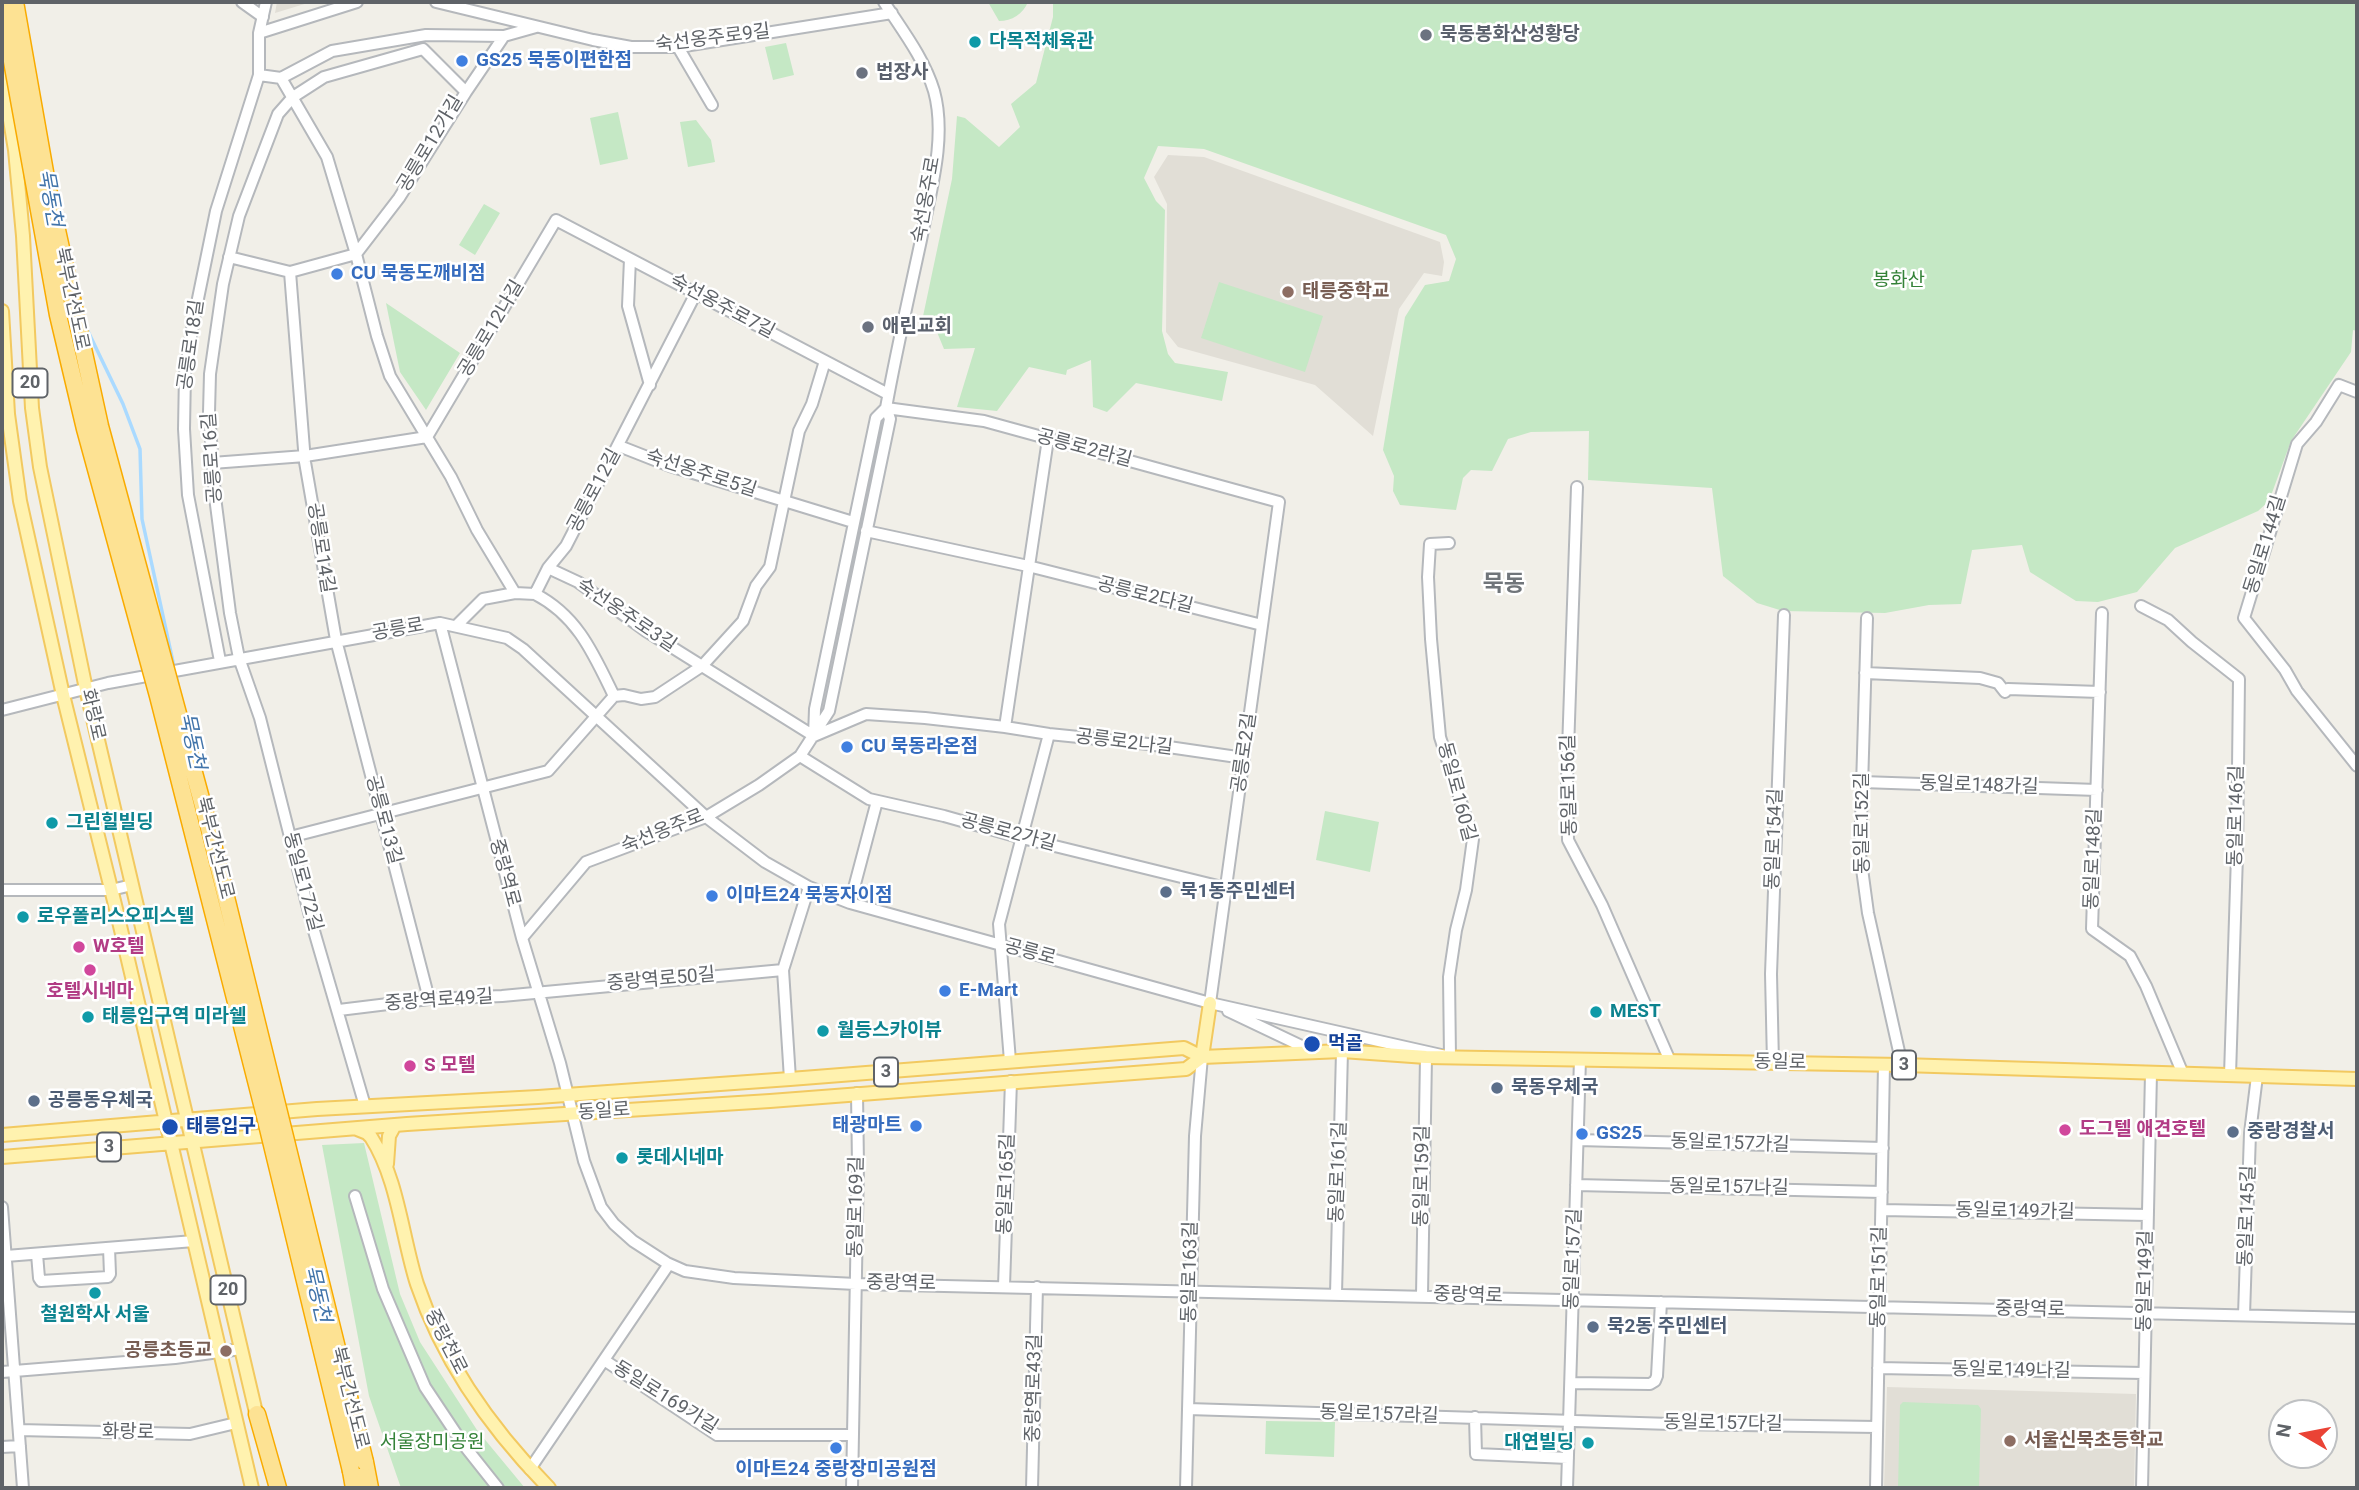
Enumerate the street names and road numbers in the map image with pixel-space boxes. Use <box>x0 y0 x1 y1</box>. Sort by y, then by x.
street label: 숙선옹주로9길 <box>654 21 772 57</box>
street label: 공릉로12가길 <box>393 92 469 196</box>
street label: 숙선옹주로 <box>908 155 946 245</box>
street label: 북부간선도로 <box>49 245 93 353</box>
street label: 숙선옹주로7길 <box>666 270 778 344</box>
street label: 공릉로12나길 <box>454 277 530 381</box>
street label: 공릉로18길 <box>174 298 210 392</box>
road number: 20 <box>12 368 48 398</box>
street label: 공릉로16길 <box>198 412 228 504</box>
street label: 공릉로2라길 <box>1034 425 1134 473</box>
street label: 공릉로12길 <box>564 445 626 537</box>
street label: 숙선옹주로5길 <box>643 445 759 503</box>
street label: 동일로144길 <box>2240 493 2292 597</box>
street label: 공릉로14길 <box>302 501 338 595</box>
street label: 공릉로2다길 <box>1095 573 1195 619</box>
street label: 숙선옹주로3길 <box>572 574 680 658</box>
street label: 공릉로 <box>370 614 426 646</box>
street label: 화랑로 <box>75 687 109 743</box>
street label: 공릉로2길 <box>1228 712 1262 794</box>
street label: 공릉로2나길 <box>1074 726 1174 760</box>
street label: 동일로156길 <box>1558 734 1582 836</box>
street label: 동일로160길 <box>1432 740 1480 844</box>
street label: 동일로146길 <box>2225 765 2249 867</box>
street label: 동일로152길 <box>1852 772 1874 874</box>
street label: 공릉로13길 <box>360 773 406 867</box>
street label: 동일로148가길 <box>1919 773 2039 799</box>
street label: 동일로154길 <box>1762 788 1788 890</box>
street label: 북부간선도로 <box>190 794 238 902</box>
street label: 숙선옹주로 <box>618 805 708 859</box>
street label: 동일로148길 <box>2081 808 2107 910</box>
street label: 공릉로2가길 <box>958 809 1058 857</box>
street label: 동일로172길 <box>278 830 326 934</box>
street label: 중랑역로 <box>484 836 524 910</box>
street label: 공릉로 <box>1002 935 1058 971</box>
street label: 중랑역로50길 <box>606 964 716 996</box>
street label: 중랑역로49길 <box>384 986 494 1016</box>
road number: 3 <box>1892 1050 1916 1080</box>
street label: 동일로 <box>1754 1051 1806 1075</box>
road number: 3 <box>874 1058 898 1086</box>
street label: 동일로 <box>577 1099 631 1125</box>
street label: 동일로161길 <box>1326 1121 1352 1223</box>
street label: 동일로159길 <box>1411 1125 1435 1227</box>
street label: 동일로157가길 <box>1670 1131 1790 1157</box>
road number: 3 <box>97 1132 121 1162</box>
street label: 동일로165길 <box>994 1133 1020 1235</box>
street label: 동일로169길 <box>845 1156 869 1258</box>
street label: 동일로145길 <box>2235 1165 2261 1267</box>
street label: 동일로157나길 <box>1669 1176 1789 1200</box>
street label: 동일로149가길 <box>1955 1200 2075 1224</box>
street label: 동일로157길 <box>1561 1208 1587 1310</box>
street label: 동일로163길 <box>1179 1221 1203 1323</box>
street label: 동일로151길 <box>1868 1226 1892 1328</box>
street label: 동일로149길 <box>2134 1230 2158 1332</box>
street label: 중랑역로 <box>866 1272 936 1296</box>
road number: 20 <box>210 1275 246 1304</box>
street label: 중랑역로 <box>1433 1283 1503 1309</box>
street label: 중랑역로 <box>1995 1298 2065 1322</box>
street label: 중랑천로 <box>419 1306 471 1378</box>
street label: 중랑역로43길 <box>1023 1333 1047 1443</box>
street label: 북부간선도로 <box>325 1344 373 1452</box>
street label: 동일로169가길 <box>608 1357 722 1439</box>
street label: 동일로149나길 <box>1951 1359 2071 1383</box>
street label: 동일로157라길 <box>1319 1402 1439 1428</box>
street label: 동일로157다길 <box>1663 1412 1783 1436</box>
street label: 화랑로 <box>102 1421 154 1445</box>

